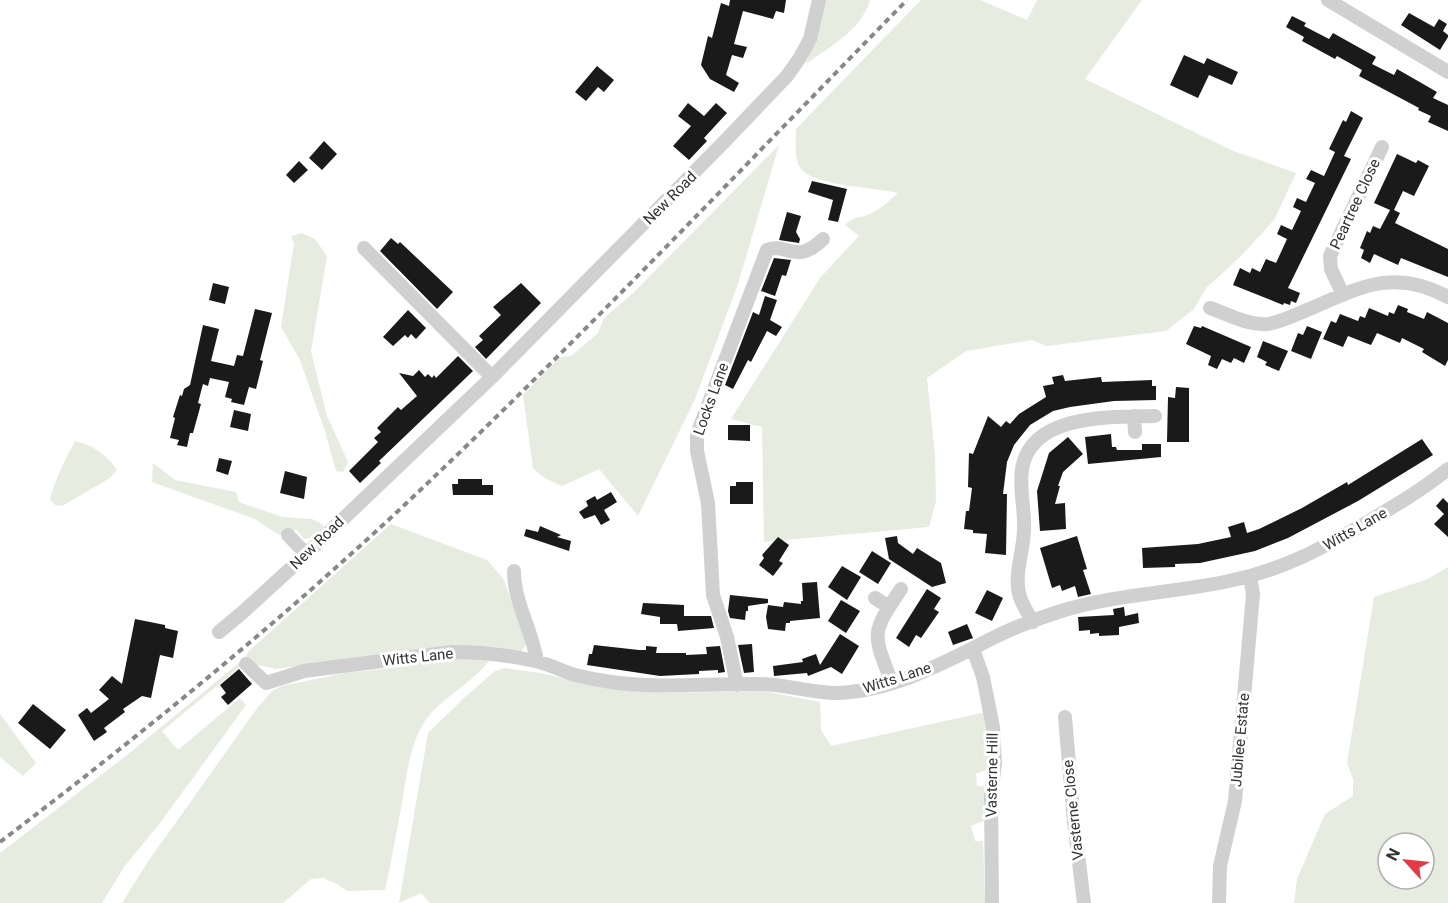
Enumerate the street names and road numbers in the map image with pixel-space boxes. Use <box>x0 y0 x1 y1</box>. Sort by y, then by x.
street label: Peartree Close <box>1326 156 1384 252</box>
street label: New Road <box>640 168 700 228</box>
street label: Locks Lane <box>690 360 732 438</box>
street label: Witts Lane <box>1320 504 1390 554</box>
street label: New Road <box>286 513 348 573</box>
street label: Witts Lane <box>382 644 454 670</box>
street label: Witts Lane <box>861 659 933 697</box>
street label: Jubilee Estate <box>1227 692 1253 788</box>
street label: Vasterne Hill <box>982 733 1002 817</box>
street label: Vasterne Close <box>1059 759 1087 861</box>

